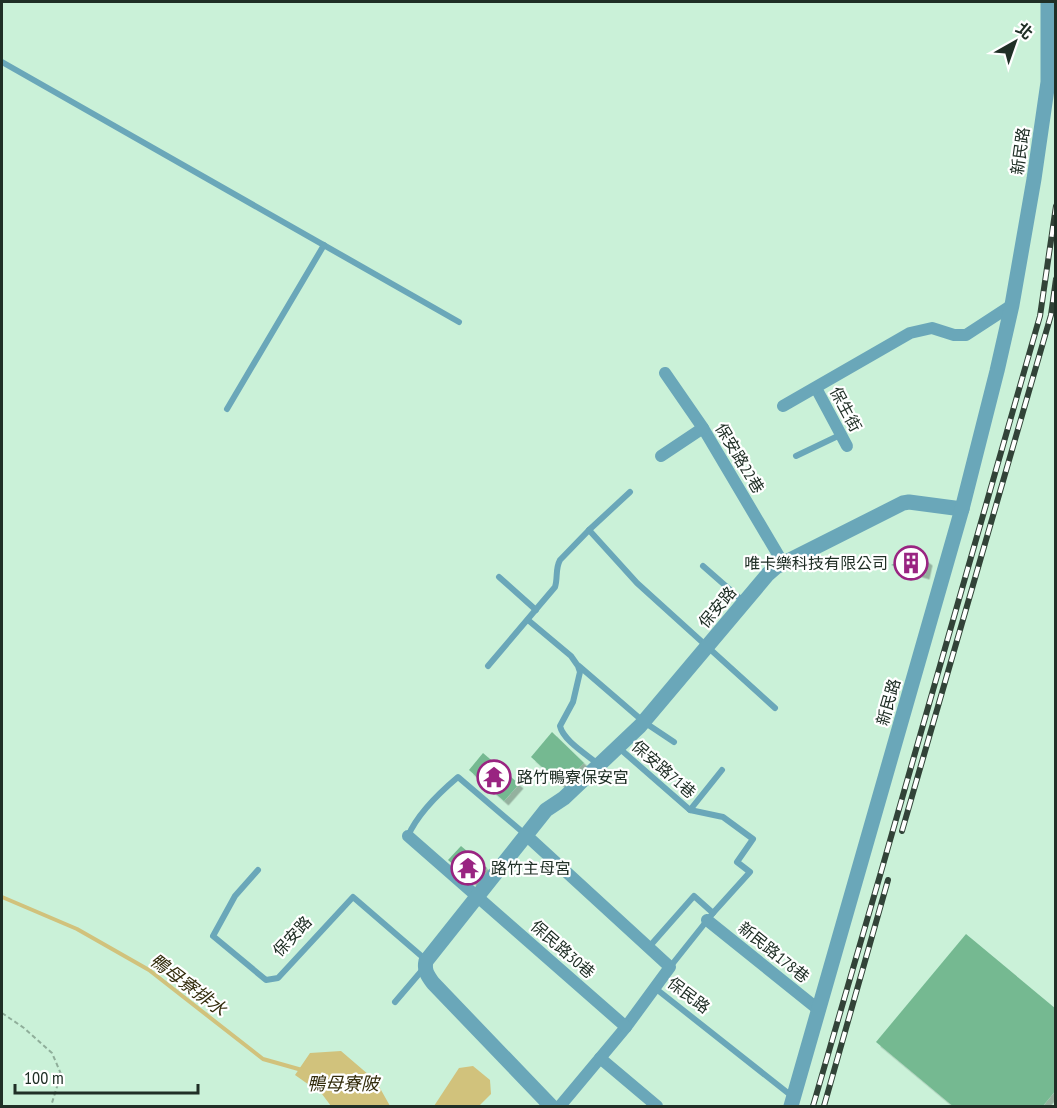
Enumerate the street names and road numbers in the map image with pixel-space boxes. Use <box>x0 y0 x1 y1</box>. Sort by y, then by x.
street label: 新民路 <box>1007 126 1033 176</box>
street label: 保生街 <box>826 383 866 435</box>
street label: 保安路22巷 <box>711 419 769 497</box>
street label: 保安路 <box>694 582 740 632</box>
street label: 新民路 <box>872 676 904 728</box>
street label: 保安路71巷 <box>628 736 700 802</box>
street label: 保安路 <box>268 912 316 960</box>
street label: 保民路30巷 <box>527 916 599 982</box>
street label: 新民路178巷 <box>734 917 814 987</box>
street label: 保民路 <box>664 973 714 1017</box>

